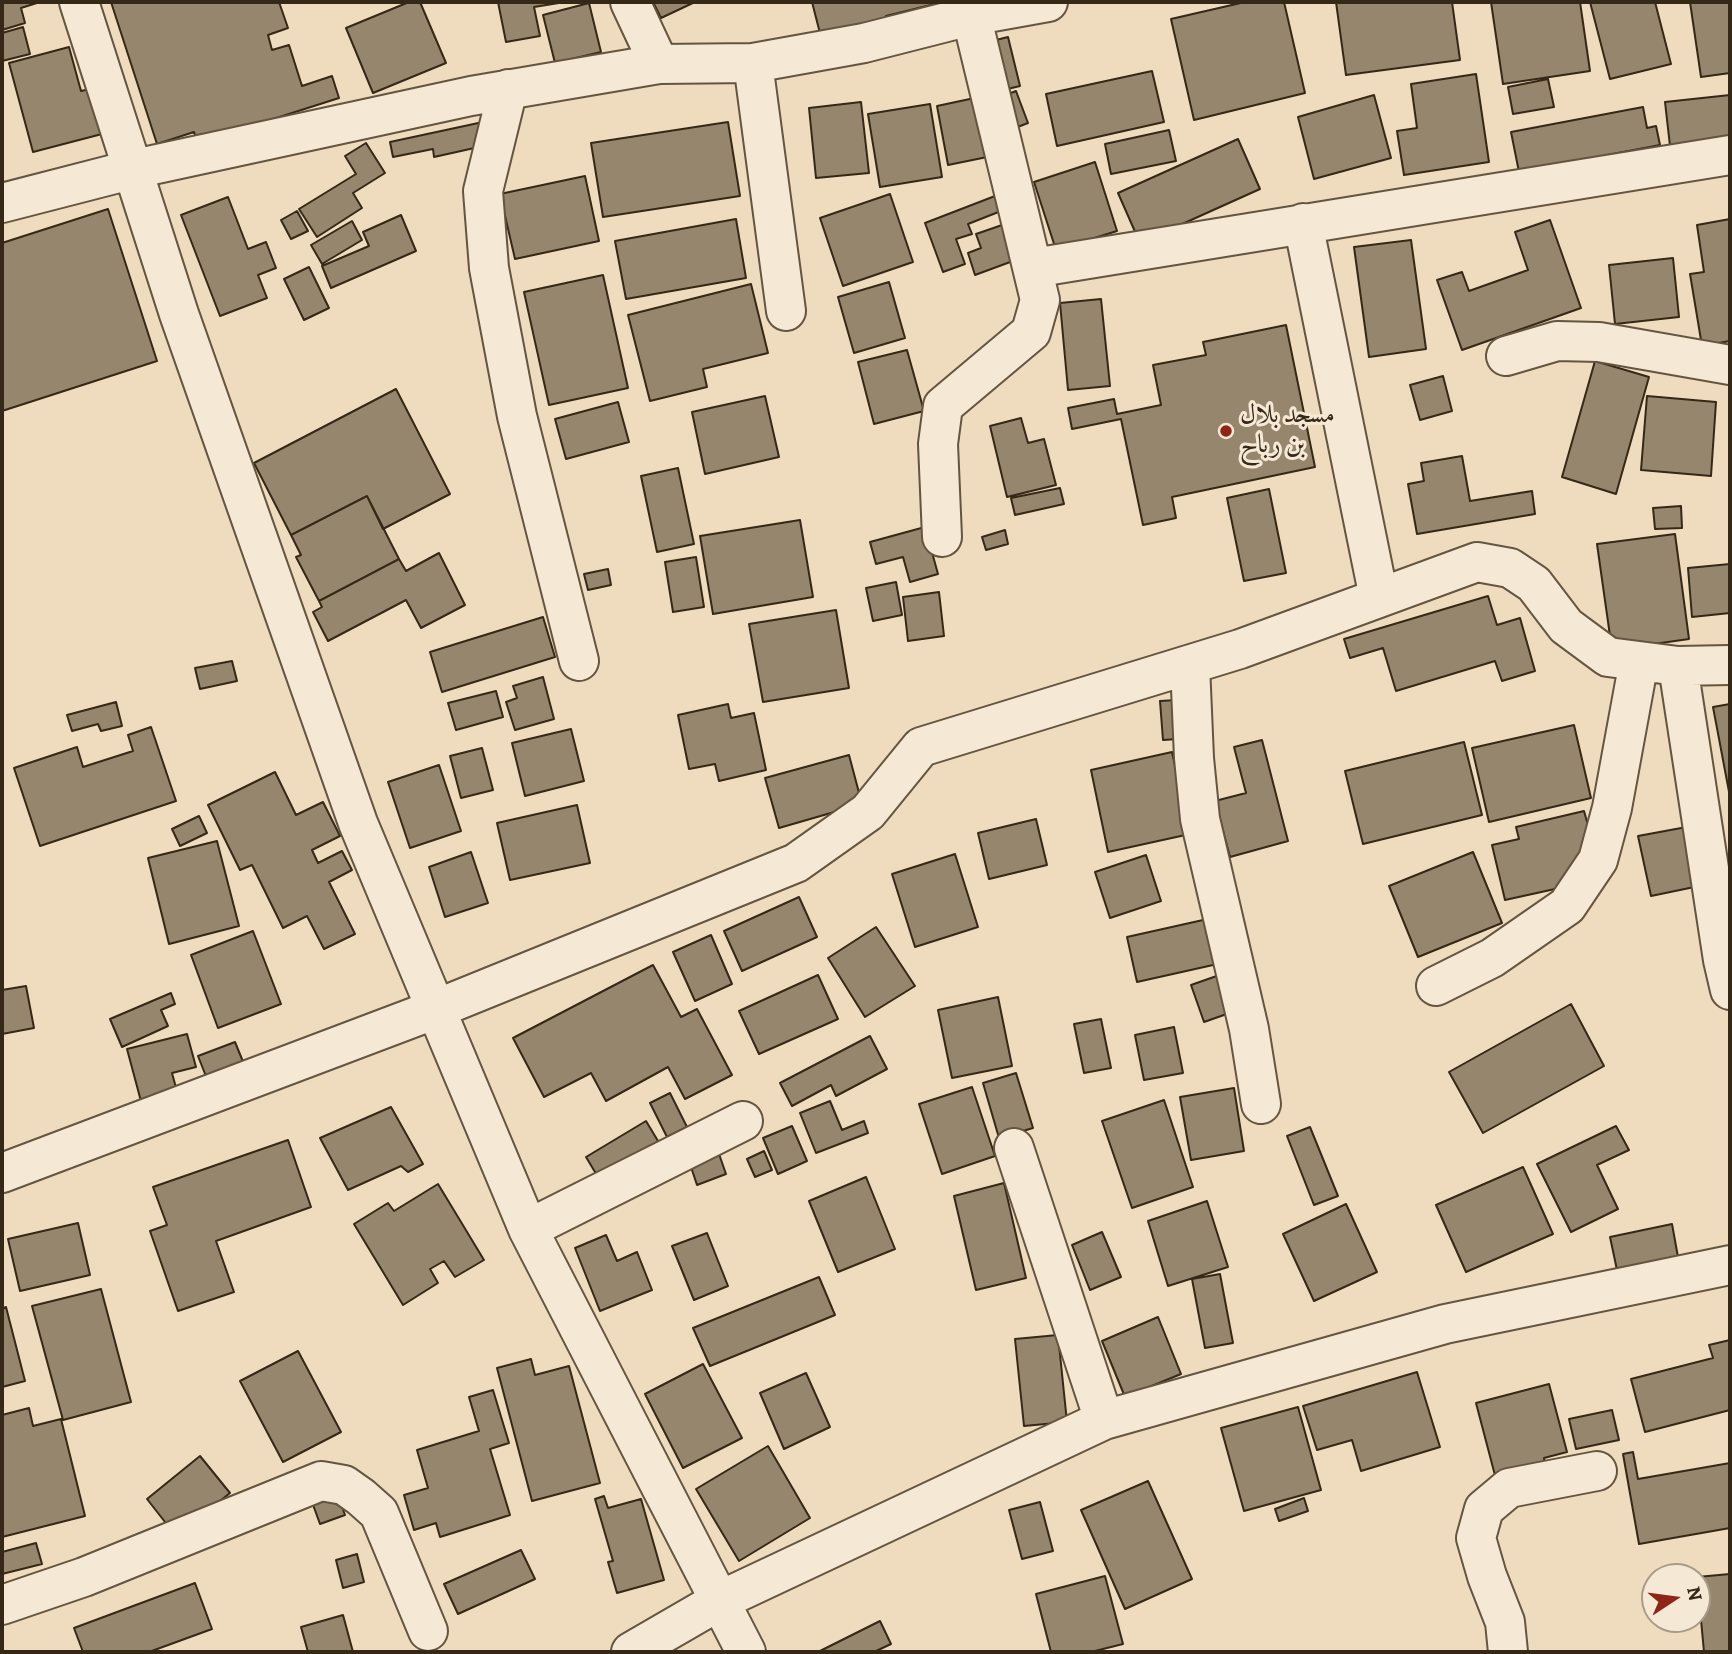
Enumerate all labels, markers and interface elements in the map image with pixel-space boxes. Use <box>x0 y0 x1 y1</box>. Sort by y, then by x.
place label: مسجد بلال بن رباح <box>1240 400 1335 462</box>
marker: مسجد بلال بن رباح <box>1218 423 1234 439</box>
north arrow <box>1641 1563 1711 1633</box>
text: N <box>1680 1584 1709 1603</box>

